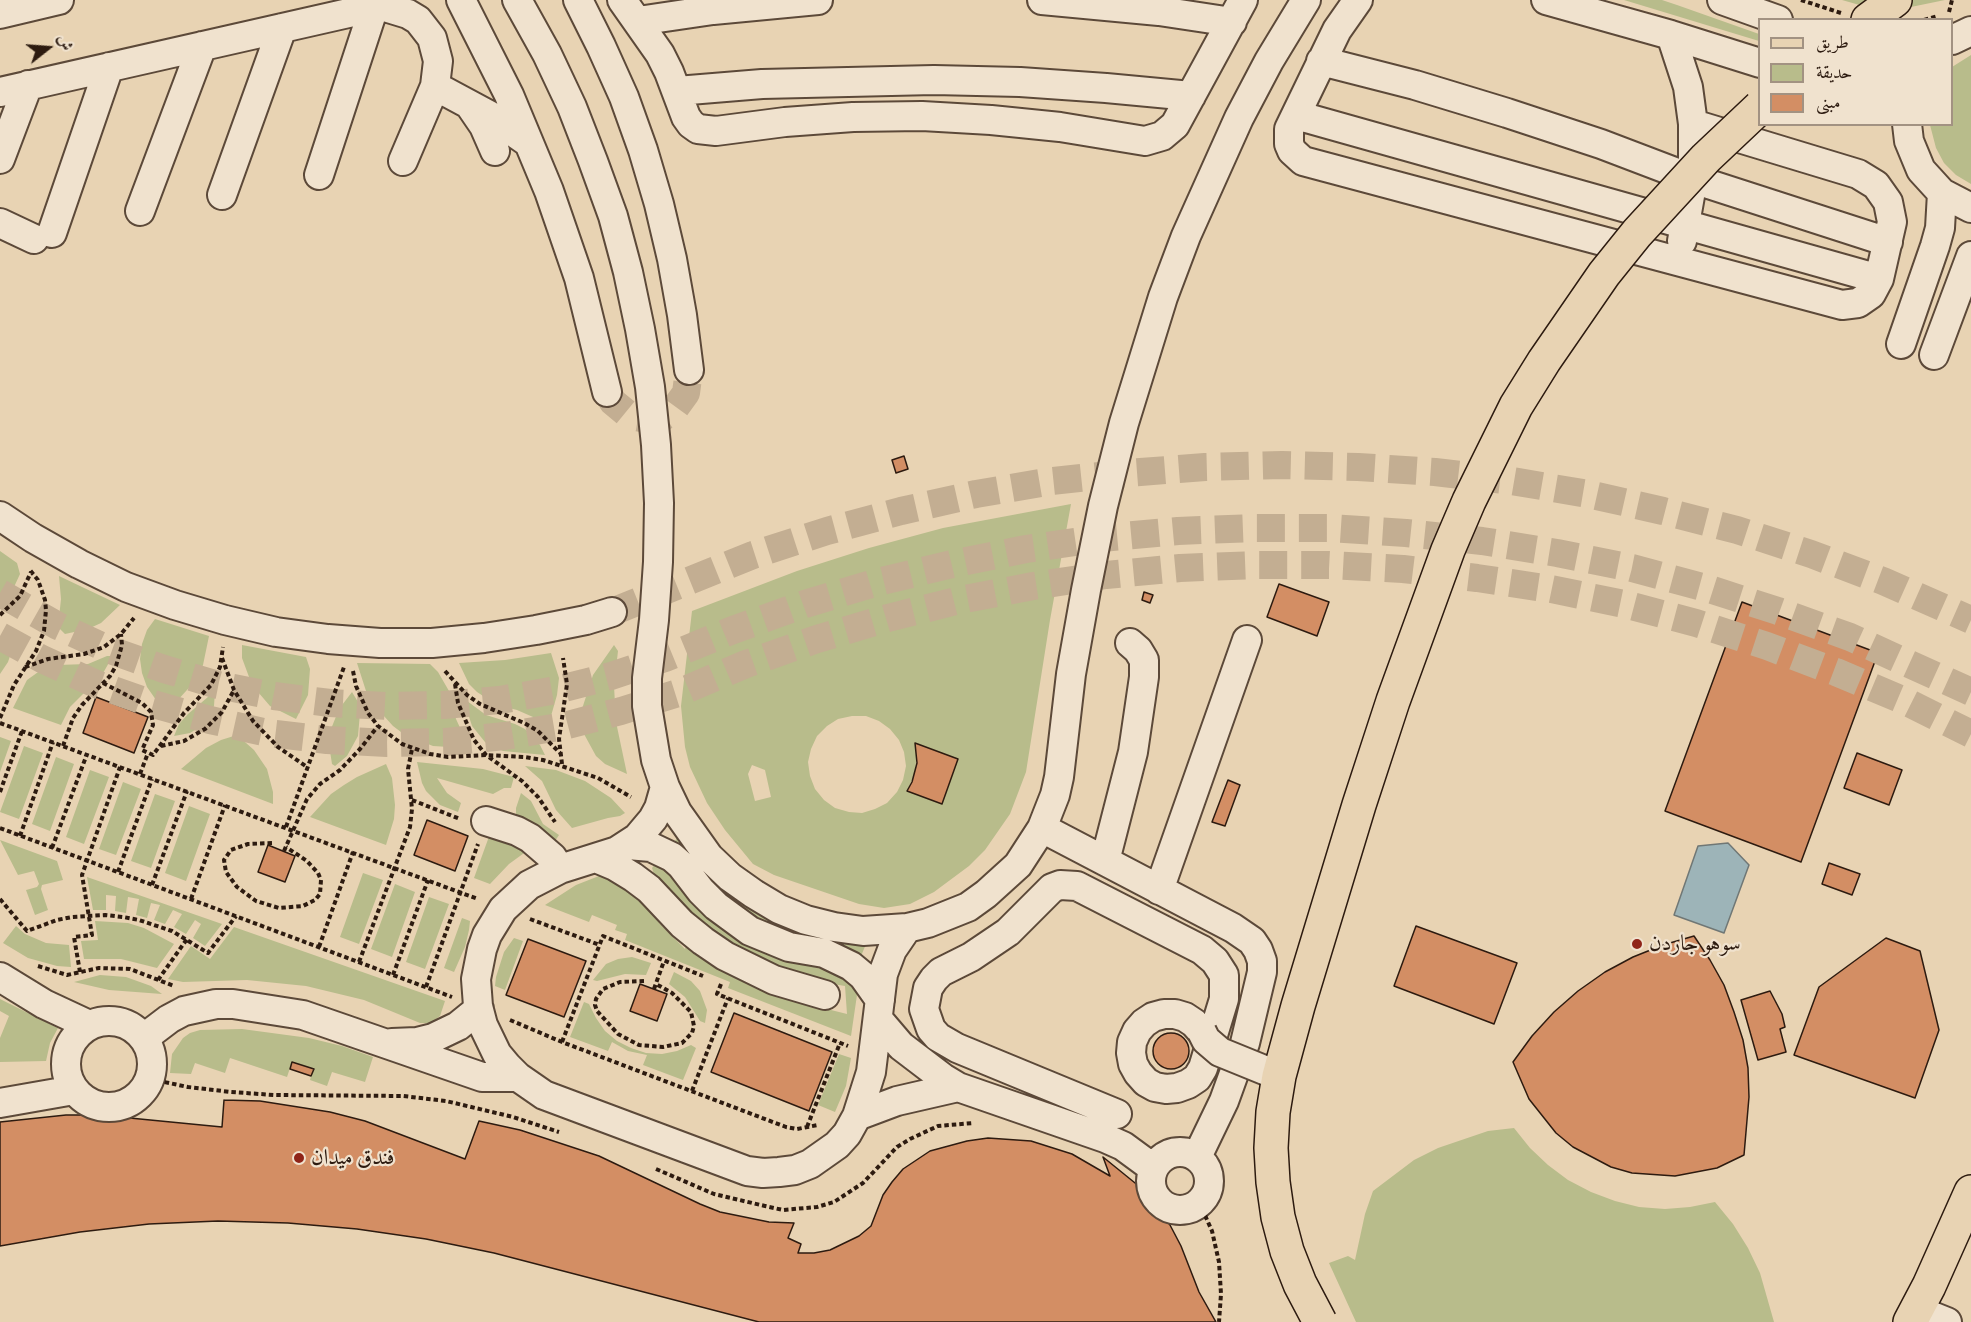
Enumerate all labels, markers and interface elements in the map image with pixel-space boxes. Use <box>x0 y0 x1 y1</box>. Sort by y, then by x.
north arrow <box>18 18 78 78</box>
legend <box>1758 18 1953 126</box>
text: طريق <box>1816 30 1849 53</box>
text: ش <box>53 32 78 53</box>
text: حديقة <box>1816 60 1852 83</box>
text: مبنى <box>1816 90 1841 113</box>
place label: سوهو جاردن <box>1649 931 1741 957</box>
marker: سوهو جاردن <box>1630 937 1644 951</box>
place label: فندق ميدان <box>311 1145 394 1171</box>
marker: فندق ميدان <box>292 1151 306 1165</box>

